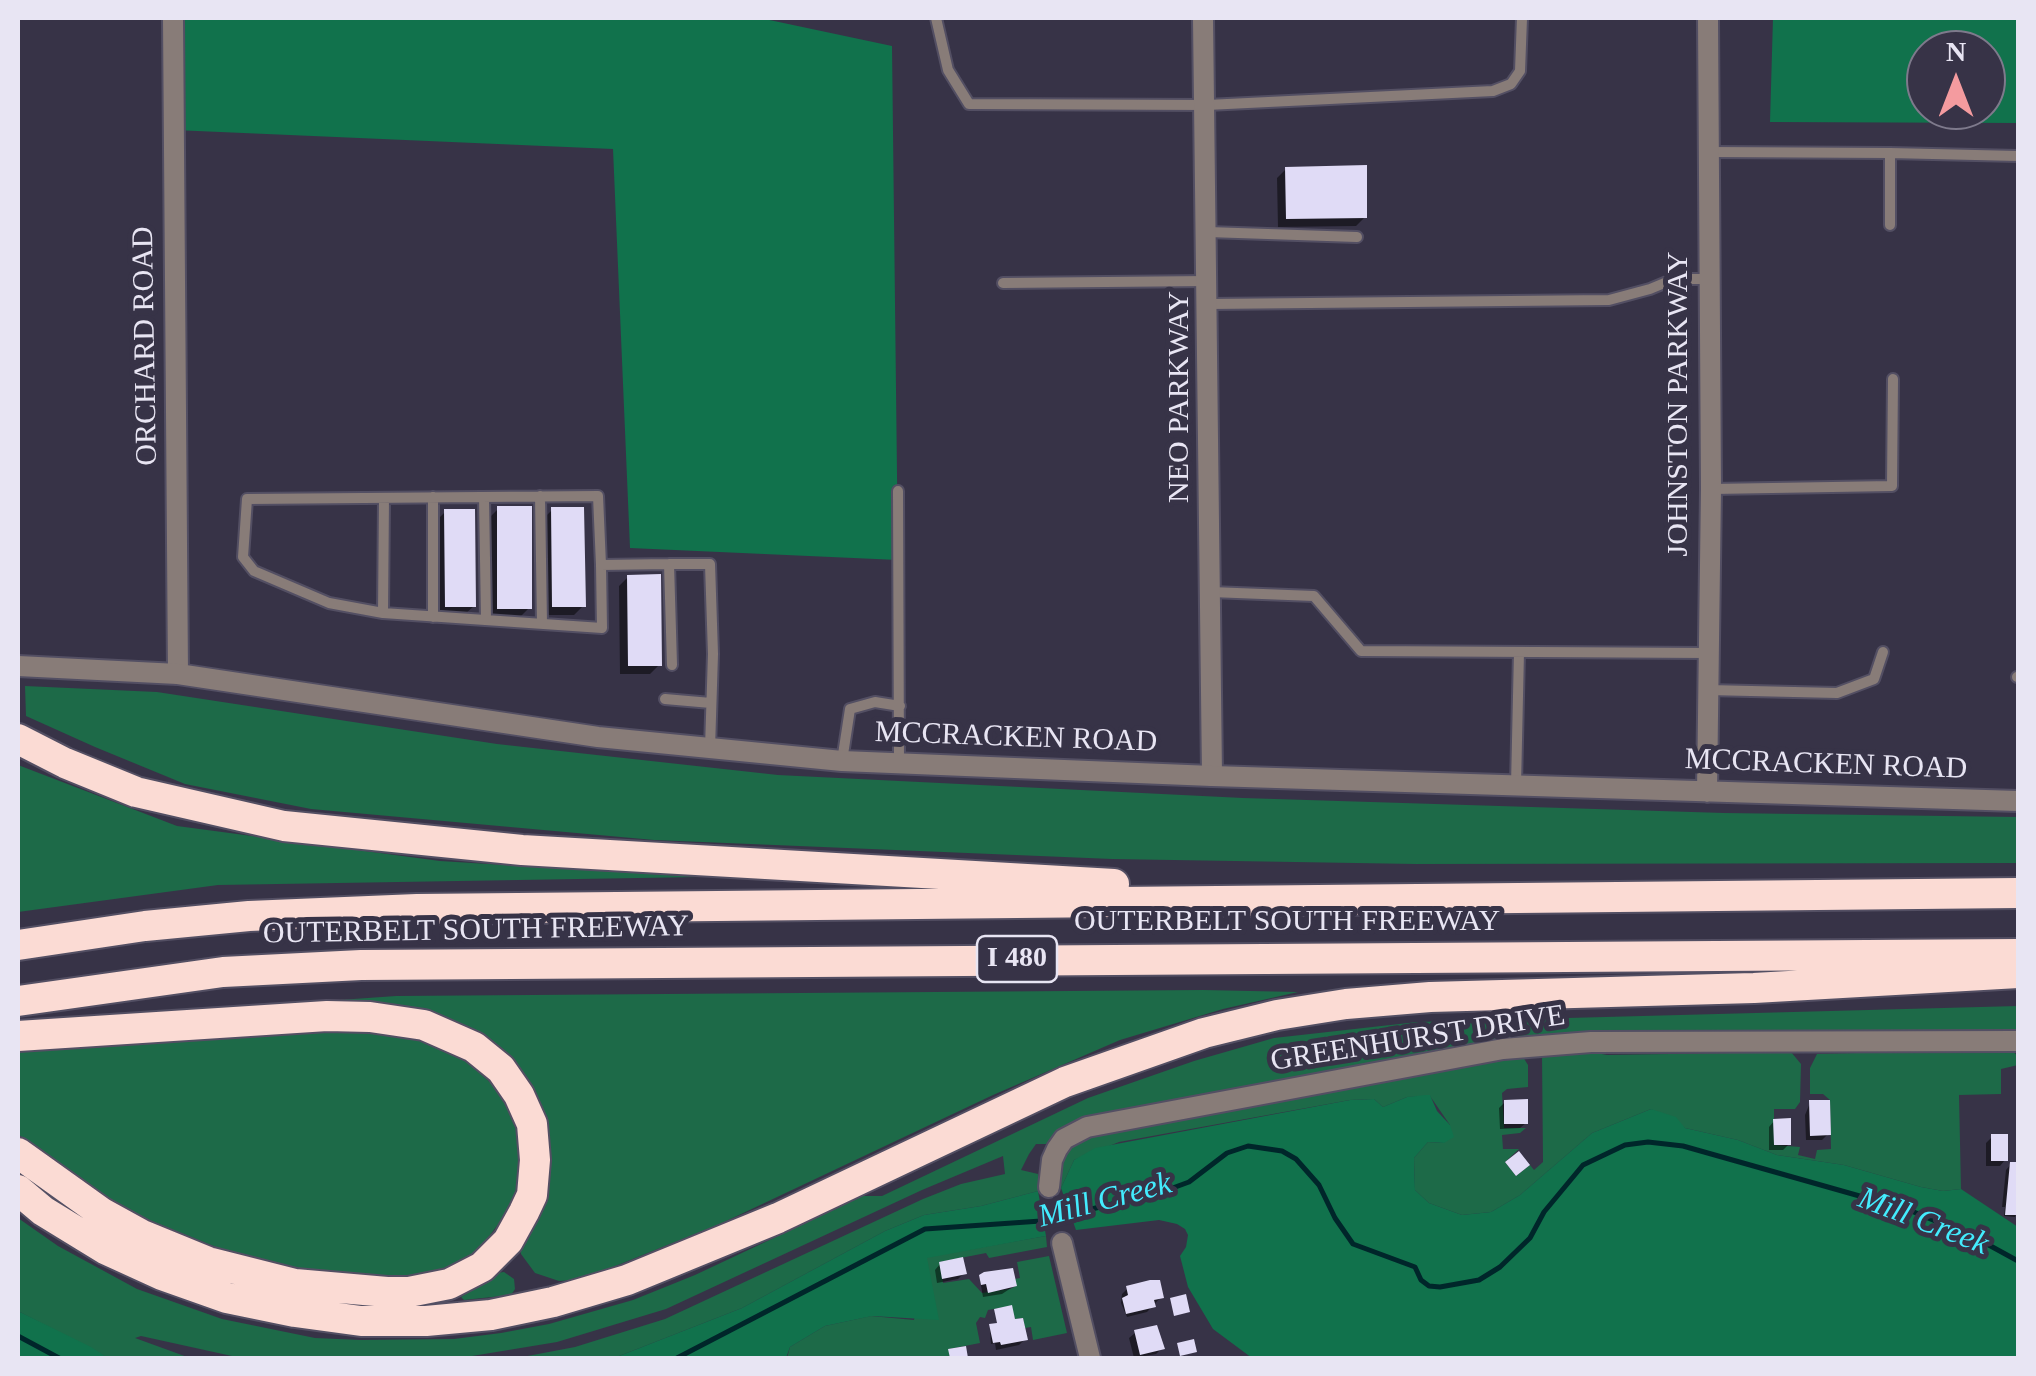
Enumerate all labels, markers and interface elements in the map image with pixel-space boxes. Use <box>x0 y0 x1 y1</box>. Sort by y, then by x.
north arrow <box>1906 30 2006 130</box>
text: N <box>1946 36 1966 67</box>
street label: ORCHARD ROAD <box>126 226 166 466</box>
street label: JOHNSTON PARKWAY <box>1661 252 1697 556</box>
street label: NEO PARKWAY <box>1162 291 1198 503</box>
street label: MCCRACKEN ROAD <box>874 715 1158 761</box>
street label: MCCRACKEN ROAD <box>1684 742 1968 788</box>
street label: OUTERBELT SOUTH FREEWAY <box>1074 904 1500 940</box>
street label: OUTERBELT SOUTH FREEWAY <box>263 909 689 953</box>
road number: I 480 <box>977 936 1057 982</box>
street label: GREENHURST DRIVE <box>1268 998 1568 1080</box>
water label: Mill Creek <box>1034 1165 1176 1237</box>
water label: Mill Creek <box>1852 1180 1994 1264</box>

